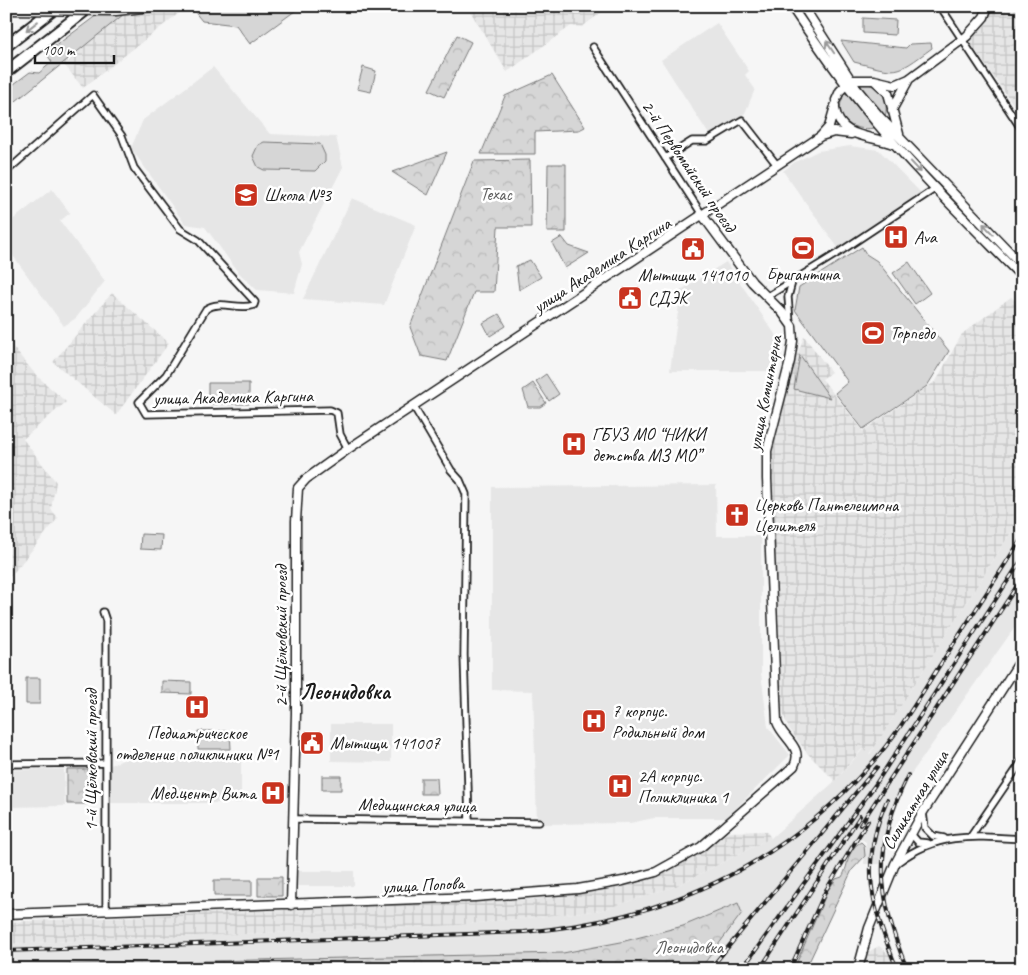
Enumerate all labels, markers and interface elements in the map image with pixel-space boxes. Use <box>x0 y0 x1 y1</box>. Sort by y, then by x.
one-way arrow <box>25 21 39 31</box>
scale bar <box>35 32 114 64</box>
one-way arrow <box>825 40 835 54</box>
text: 100 m <box>42 41 76 60</box>
street label: 2-й Первомайский проезд <box>637 96 742 237</box>
one-way arrow <box>910 160 922 173</box>
school or university icon: Школа №3 <box>233 182 259 208</box>
park label: Техас <box>480 183 513 205</box>
place label: Школа №3 <box>264 184 333 206</box>
street label: улица Академика Каргина <box>528 212 676 318</box>
one-way arrow <box>982 223 994 236</box>
hospital icon: Ava <box>883 224 909 250</box>
place label: Ava <box>914 226 938 248</box>
sports icon: Бригантина <box>790 235 816 261</box>
public building icon: Мытищи 141010 <box>680 236 706 262</box>
place label: Бригантина <box>767 263 841 285</box>
place label: Мытищи 141010 <box>638 264 750 286</box>
public building icon: СДЭК <box>617 285 643 311</box>
place label: СДЭК <box>648 287 691 309</box>
sports icon: Торпедо <box>860 320 886 346</box>
place label: Торпедо <box>890 322 937 344</box>
street label: улица Коминтерна <box>743 332 787 454</box>
street label: улица Академика Каргина <box>152 385 314 409</box>
place label: ГБУЗ МО “НИКИ детства МЗ МО” <box>592 423 708 466</box>
hospital icon: ГБУЗ МО “НИКИ детства МЗ МО” <box>561 431 587 457</box>
place label: Церковь Пантелеимона Целителя <box>754 494 900 537</box>
church icon: Церковь Пантелеимона Целителя <box>724 502 750 528</box>
street label: 2-й Щёлковский проезд <box>270 563 292 707</box>
district label: Леонидовка <box>300 678 391 706</box>
street label: 1-й Щёлковский проезд <box>80 687 102 831</box>
hospital icon: Педиатрическое отделение поликлиники №1 <box>184 694 210 720</box>
place label: 7 корпус. Родильный дом <box>612 700 705 743</box>
hospital icon: 7 корпус. Родильный дом <box>581 708 607 734</box>
place label: Педиатрическое отделение поликлиники №1 <box>115 722 280 765</box>
public building icon: Мытищи 141007 <box>299 730 325 756</box>
place label: Мытищи 141007 <box>330 732 441 754</box>
street label: Силикатная улица <box>877 745 954 853</box>
place label: 2А корпус. Поликлиника 1 <box>638 765 729 808</box>
hospital icon: 2А корпус. Поликлиника 1 <box>607 773 633 799</box>
hospital icon: Мед.центр Вита <box>260 780 286 806</box>
place label: Мед.центр Вита <box>150 782 258 804</box>
street label: Медицинская улица <box>358 793 478 817</box>
street label: улица Попова <box>381 872 466 898</box>
park label: Леонидовка <box>655 936 725 958</box>

